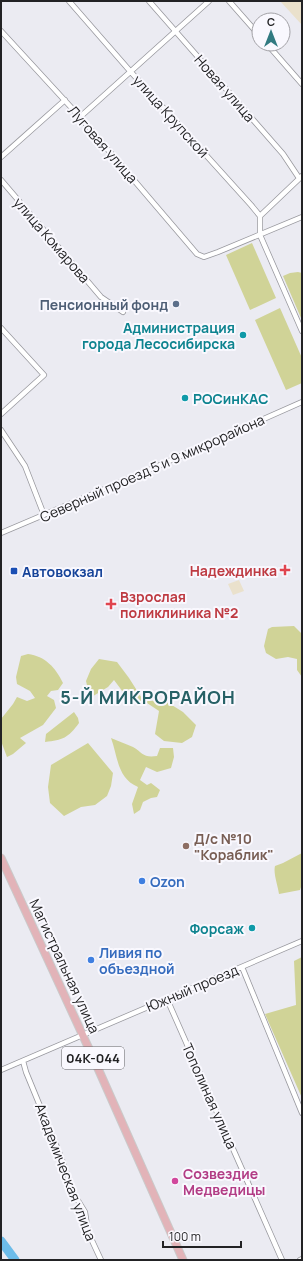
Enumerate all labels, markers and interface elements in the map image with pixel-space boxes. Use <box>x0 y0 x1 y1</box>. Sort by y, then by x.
north arrow <box>251 12 291 52</box>
text: С <box>267 14 275 29</box>
street label: Новая улица <box>191 50 259 126</box>
street label: улица Крупской <box>129 71 213 161</box>
street label: Луговая улица <box>64 101 142 187</box>
street label: улица Комарова <box>10 193 94 287</box>
place label: Пенсионный фонд <box>40 295 168 314</box>
marker: Пенсионный фонд <box>171 299 181 309</box>
place label: Администрация города Лесосибирска <box>82 318 235 353</box>
marker: Администрация города Лесосибирска <box>238 330 248 340</box>
place label: РОСинКАС <box>193 389 269 408</box>
marker: РОСинКАС <box>180 393 190 403</box>
street label: Северный проезд 5 и 9 микрорайона <box>37 410 267 526</box>
place label: Надеждинка <box>190 561 277 580</box>
place label: Автовокзал <box>22 562 103 581</box>
marker: Надеждинка <box>280 565 290 575</box>
marker: Автовокзал <box>9 566 19 576</box>
place label: Взрослая поликлиника №2 <box>120 587 238 622</box>
marker: Взрослая поликлиника №2 <box>105 598 117 610</box>
district label: 5-Й МИКРОРАЙОН <box>60 685 236 709</box>
place label: Д/с №10 "Кораблик" <box>194 829 274 864</box>
marker: Д/с №10 "Кораблик" <box>181 841 191 851</box>
place label: Ozon <box>150 872 185 891</box>
marker: Ozon <box>137 876 147 886</box>
street label: Магистральная улица <box>25 896 105 1036</box>
place label: Форсаж <box>190 919 244 938</box>
marker: Форсаж <box>247 923 257 933</box>
place label: Ливия по объездной <box>99 943 175 978</box>
marker: Ливия по объездной <box>86 955 96 965</box>
street label: Южный проезд <box>143 960 241 1016</box>
street label: Тополиная улица <box>178 1040 242 1152</box>
road number: 04К-044 <box>62 1047 124 1069</box>
street label: Академическая улица <box>31 1100 101 1244</box>
place label: Созвездие Медведицы <box>183 1164 265 1199</box>
marker: Созвездие Медведицы <box>170 1176 180 1186</box>
scale bar <box>163 1223 241 1249</box>
text: 100 m <box>169 1228 201 1245</box>

